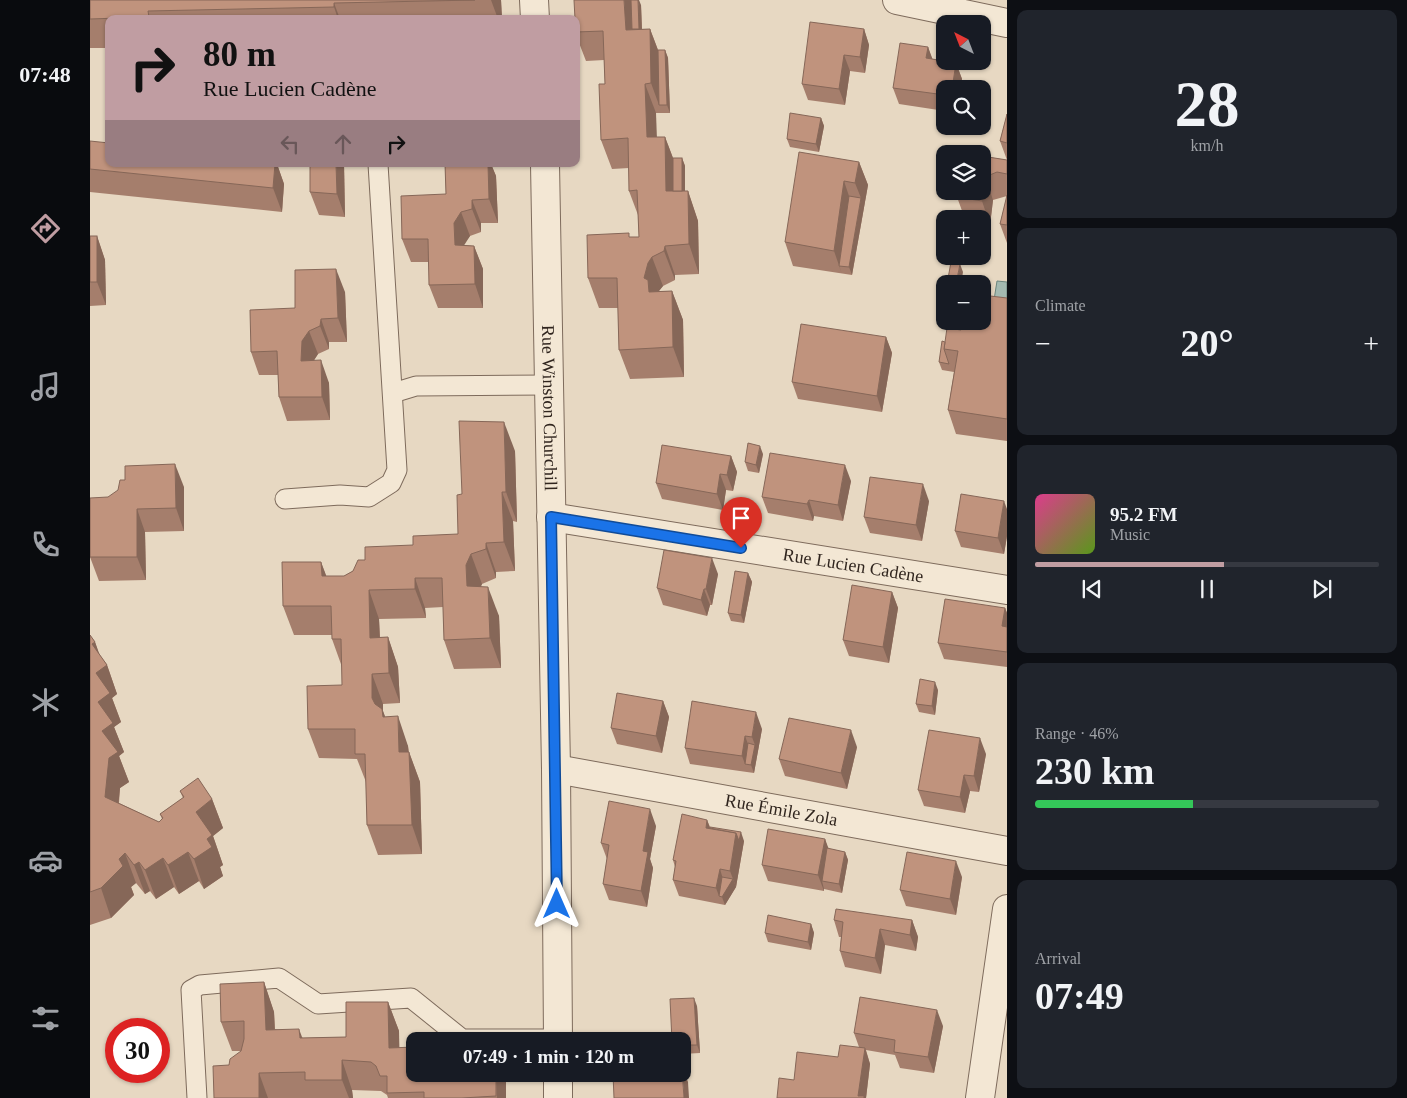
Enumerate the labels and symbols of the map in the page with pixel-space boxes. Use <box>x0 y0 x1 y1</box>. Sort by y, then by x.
north arrow <box>936 15 991 70</box>
street label: Rue Winston Churchill <box>538 325 561 491</box>
pin <box>720 497 762 548</box>
street label: Rue Lucien Cadène <box>781 544 925 586</box>
street label: Rue Émile Zola <box>723 790 839 830</box>
position arrow <box>530 877 582 929</box>
speed limit sign: 30 <box>105 1018 170 1083</box>

